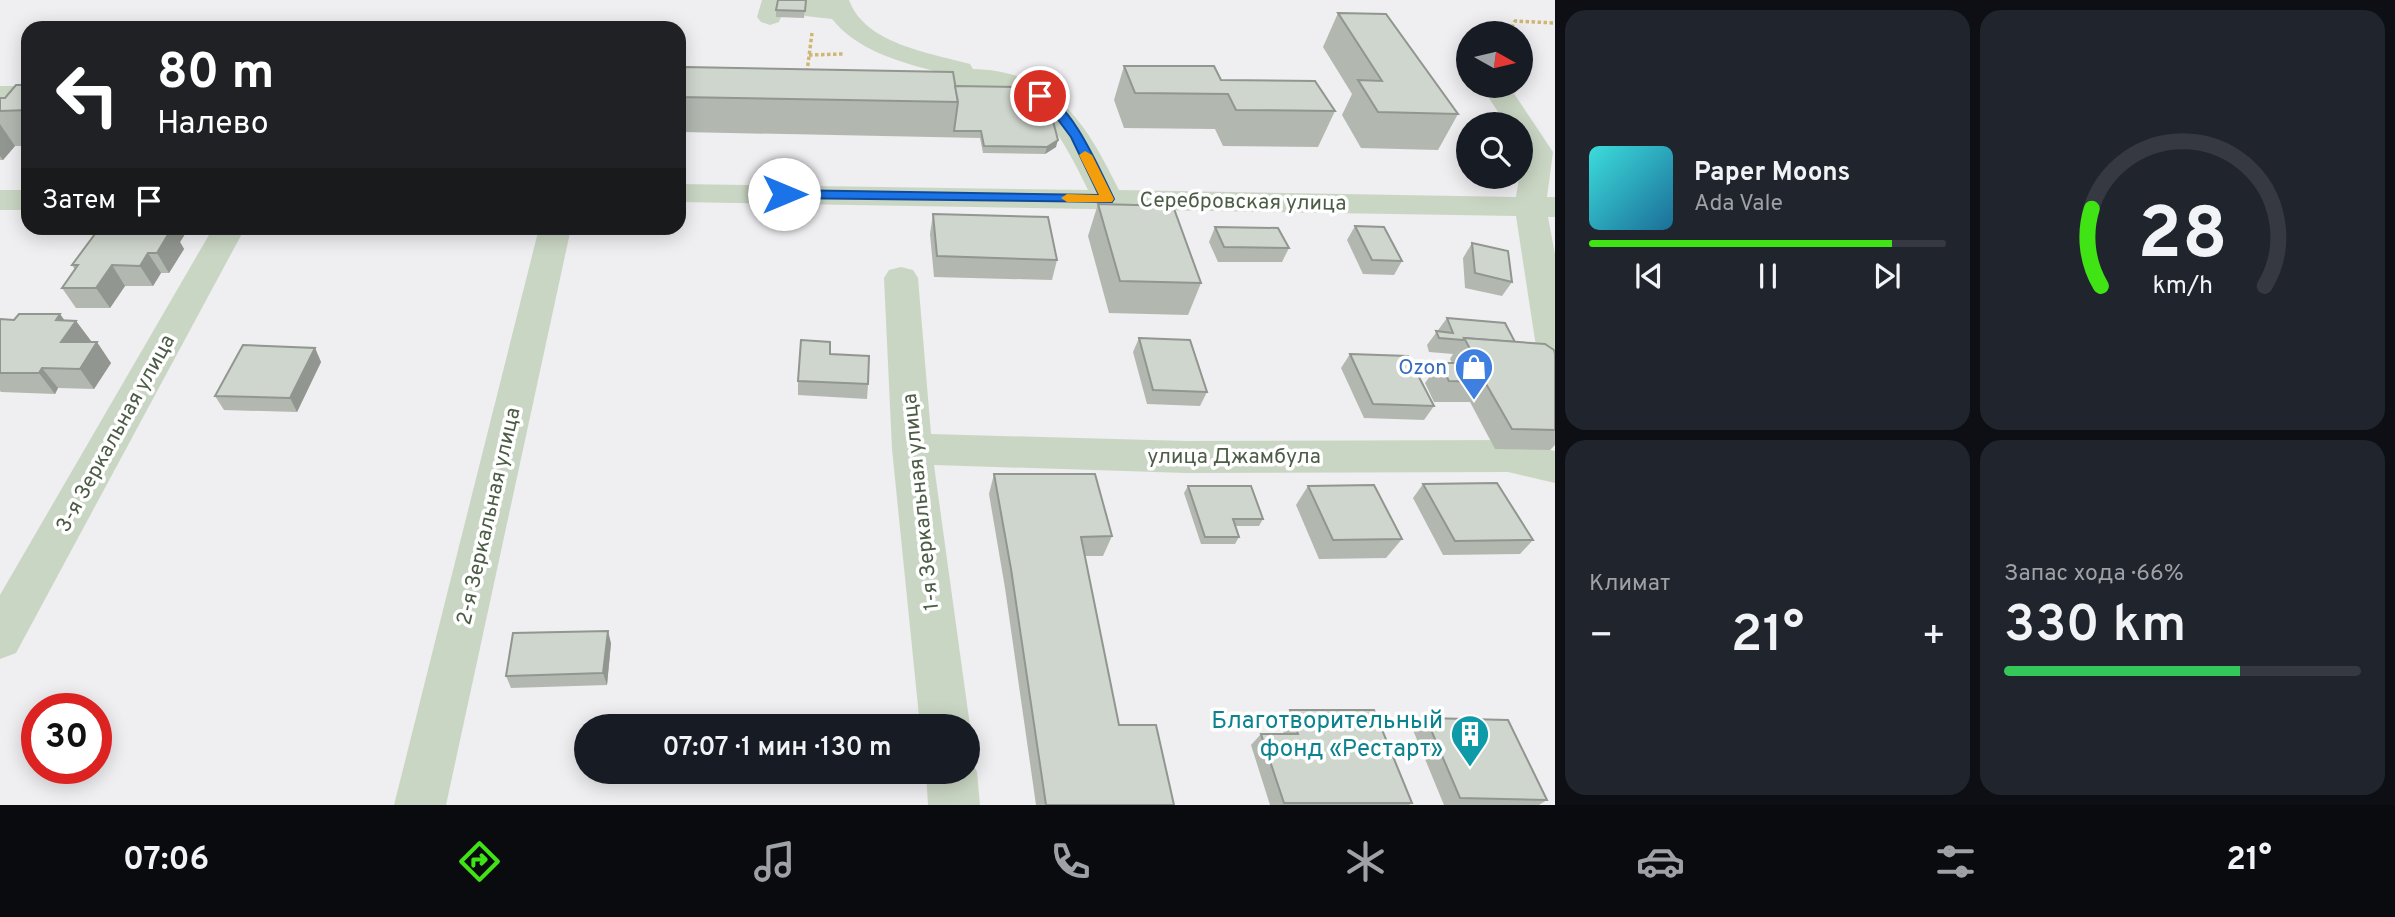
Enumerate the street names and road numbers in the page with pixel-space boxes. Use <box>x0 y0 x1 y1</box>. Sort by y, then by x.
street label: Серебровская улица <box>1139 187 1347 218</box>
street label: 3-я Зеркальная улица <box>51 330 182 537</box>
street label: 1-я Зеркальная улица <box>897 392 946 612</box>
street label: 2-я Зеркальная улица <box>451 405 528 628</box>
street label: улица Джамбула <box>1147 444 1321 471</box>

